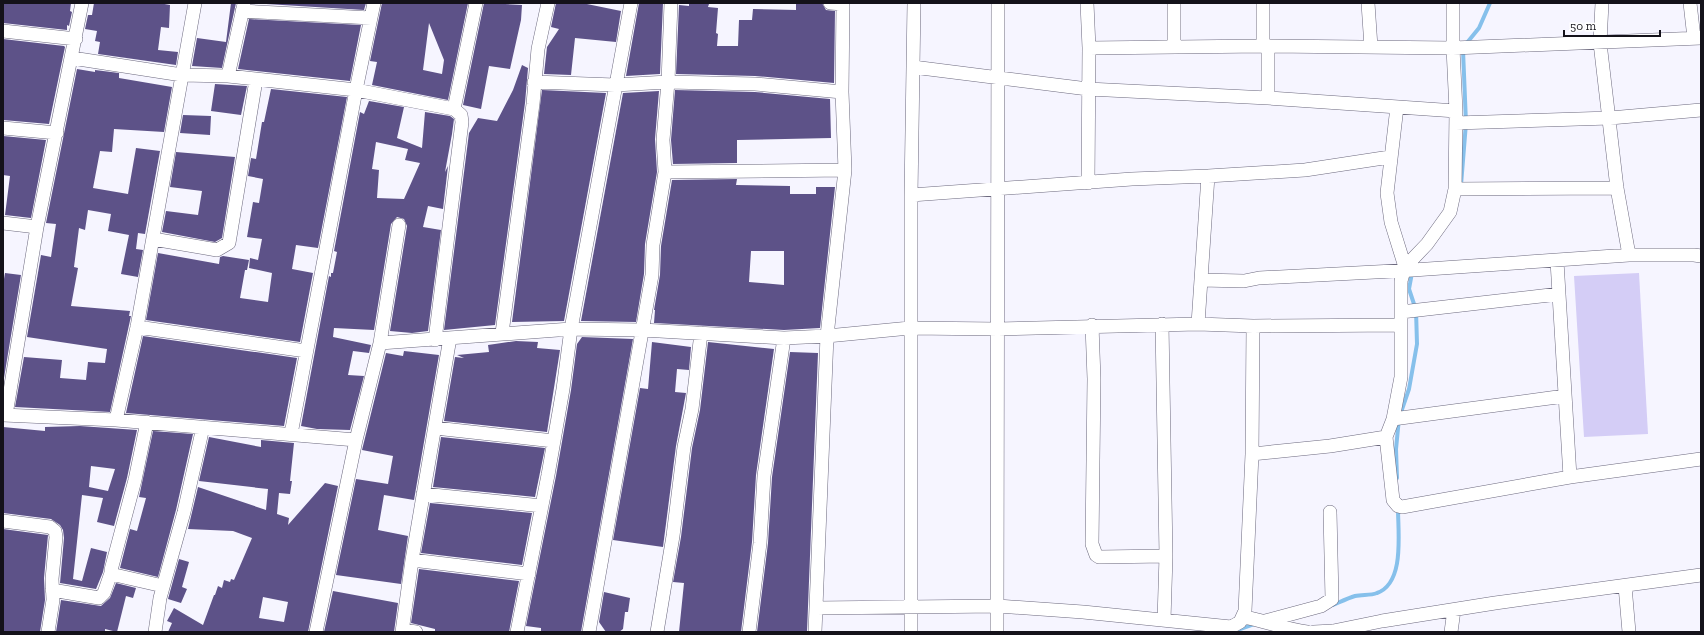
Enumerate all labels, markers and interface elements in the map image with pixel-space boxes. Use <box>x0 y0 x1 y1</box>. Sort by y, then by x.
scale bar <box>1564 12 1660 38</box>
text: 50 m <box>1570 19 1597 33</box>

